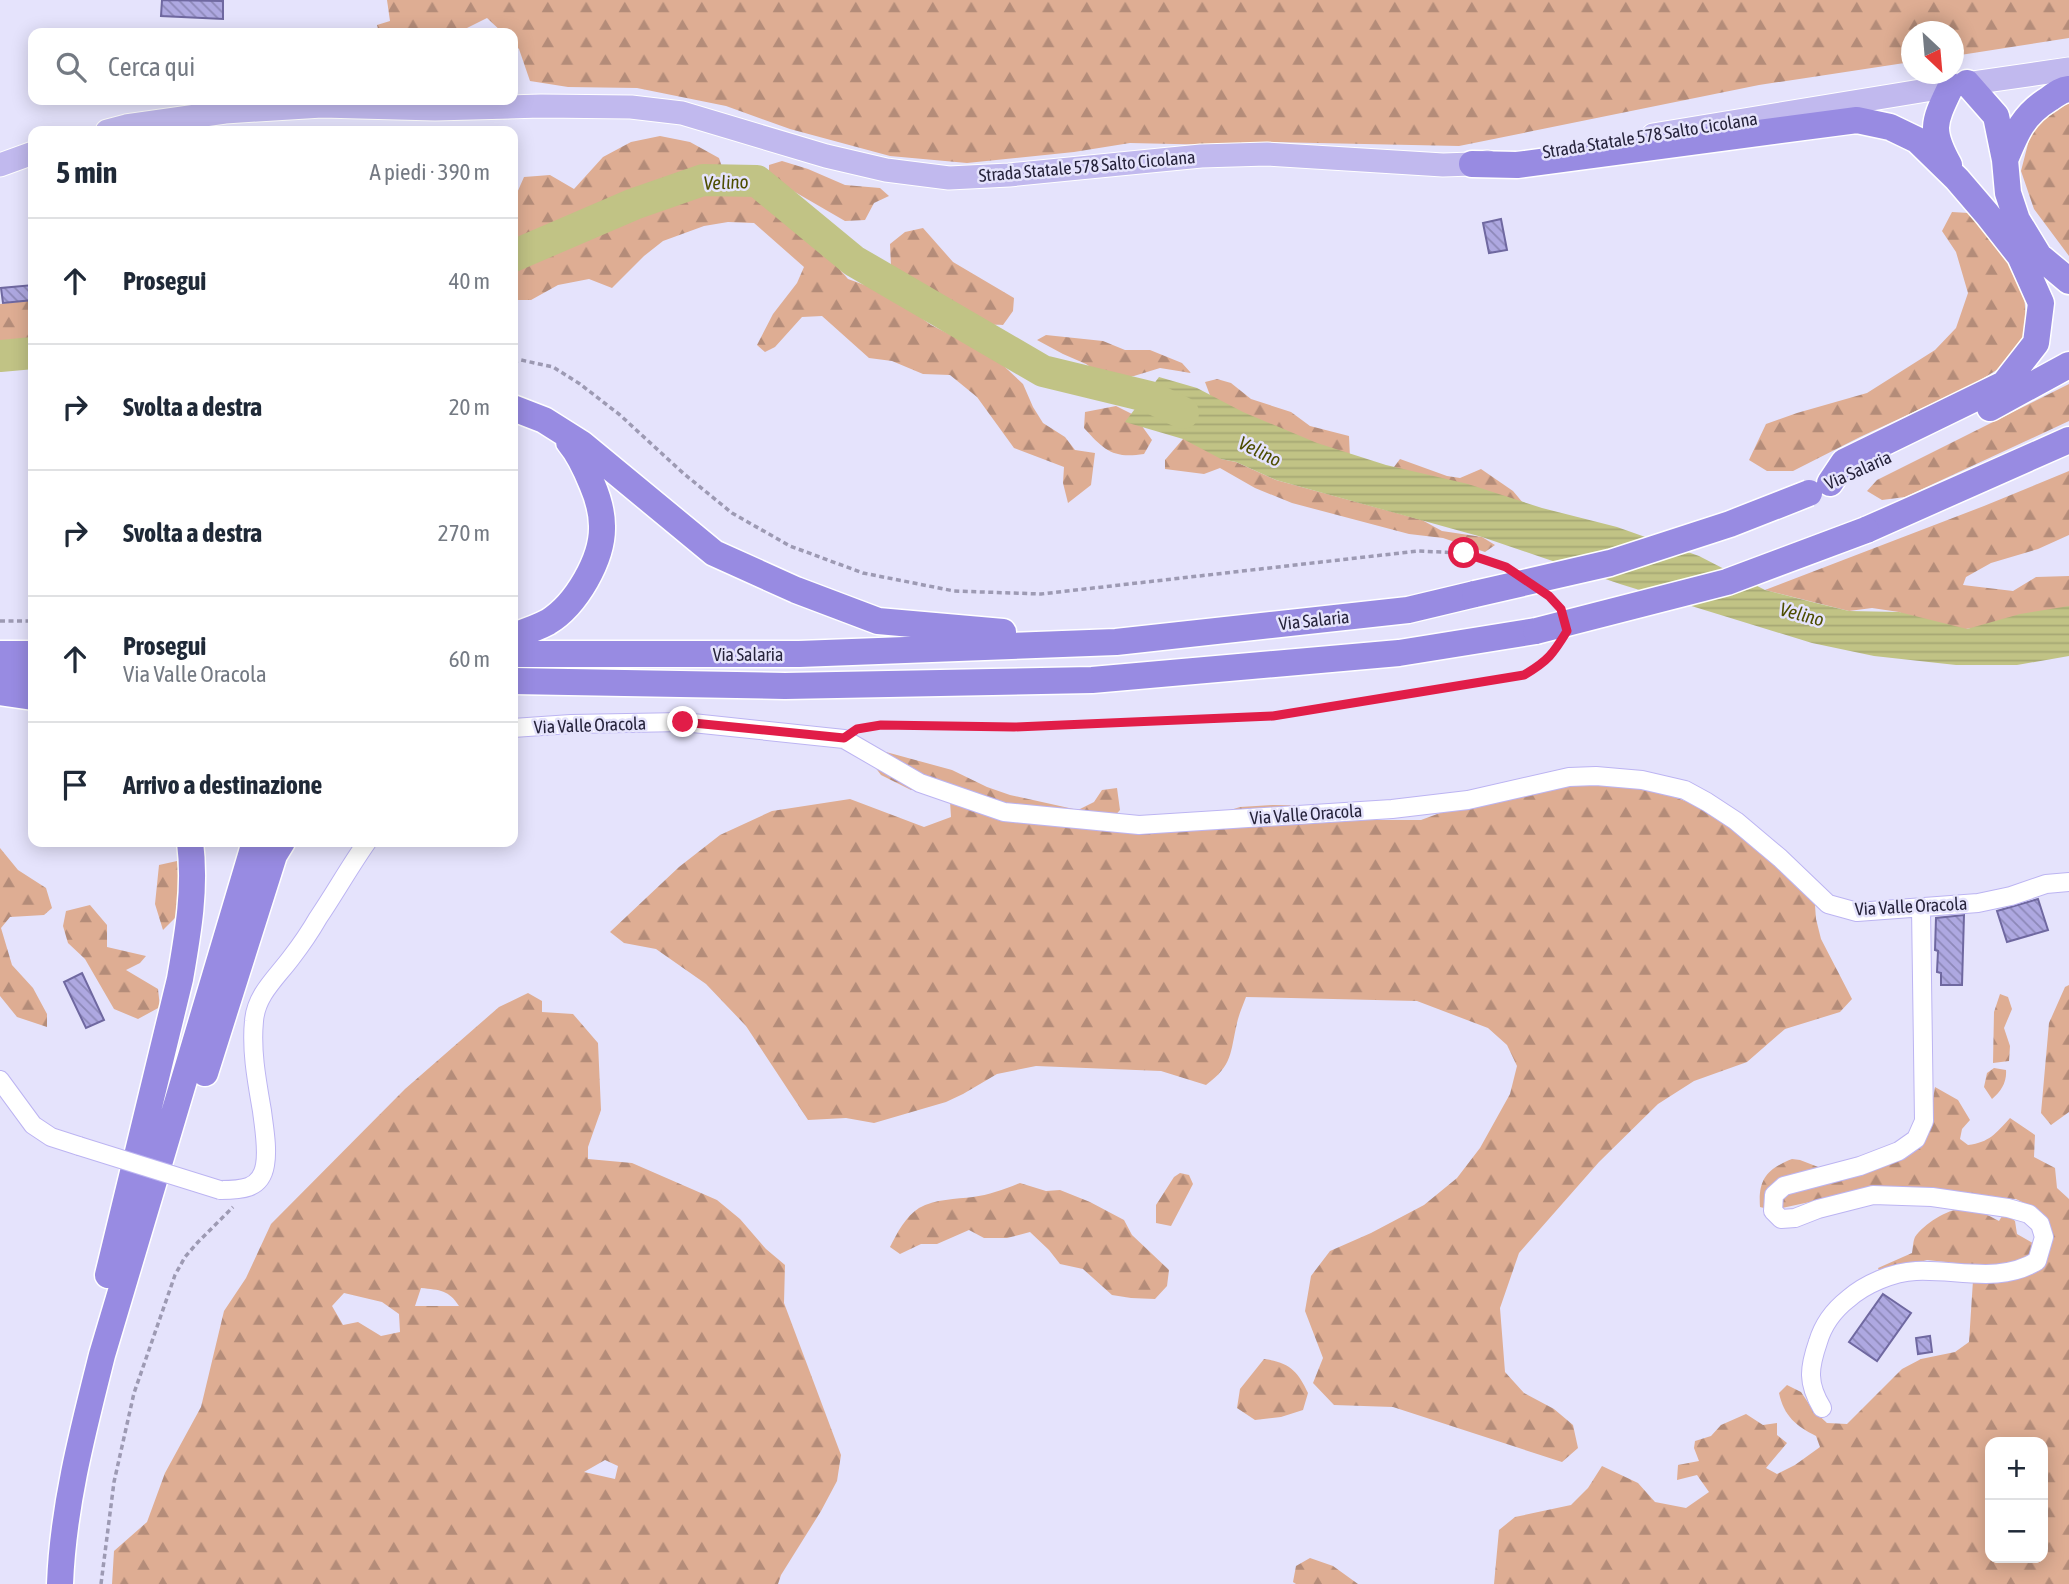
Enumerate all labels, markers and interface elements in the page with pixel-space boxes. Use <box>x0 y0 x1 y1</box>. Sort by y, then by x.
north arrow <box>1901 21 1964 84</box>
search box <box>28 28 518 105</box>
icon: search <box>52 48 90 86</box>
text: Cerca qui <box>108 52 195 82</box>
street label: Strada Statale 578 Salto Cicolana <box>1541 108 1759 162</box>
street label: Strada Statale 578 Salto Cicolana <box>978 146 1196 186</box>
text: 5 min <box>56 155 117 189</box>
text: A piedi · 390 m <box>370 159 490 185</box>
water label: Velino <box>703 170 749 194</box>
icon: ahead <box>56 262 94 300</box>
text: Prosegui <box>123 266 206 296</box>
text: 40 m <box>449 268 490 294</box>
icon: right <box>56 388 94 426</box>
text: Svolta a destra <box>123 392 262 422</box>
text: 20 m <box>449 394 490 420</box>
water label: Velino <box>1235 431 1285 471</box>
street label: Via Salaria <box>1821 446 1895 494</box>
icon: right <box>56 514 94 552</box>
text: Svolta a destra <box>123 518 262 548</box>
text: 270 m <box>438 520 490 546</box>
route start <box>1448 537 1479 568</box>
water label: Velino <box>1777 598 1827 630</box>
street label: Via Salaria <box>1278 606 1350 634</box>
text: Prosegui <box>123 631 206 661</box>
icon: ahead <box>56 640 94 678</box>
street label: Via Salaria <box>713 644 783 665</box>
text: 60 m <box>449 646 490 672</box>
text: Via Valle Oracola <box>123 661 267 687</box>
route end <box>667 706 698 737</box>
street label: Via Valle Oracola <box>533 713 647 737</box>
icon: arrive <box>56 766 94 804</box>
text: Arrivo a destinazione <box>123 770 322 800</box>
street label: Via Valle Oracola <box>1249 800 1363 828</box>
street label: Via Valle Oracola <box>1854 893 1968 919</box>
map controls <box>1985 1437 2048 1563</box>
button: + <box>1985 1437 2048 1500</box>
button: − <box>1985 1500 2048 1563</box>

